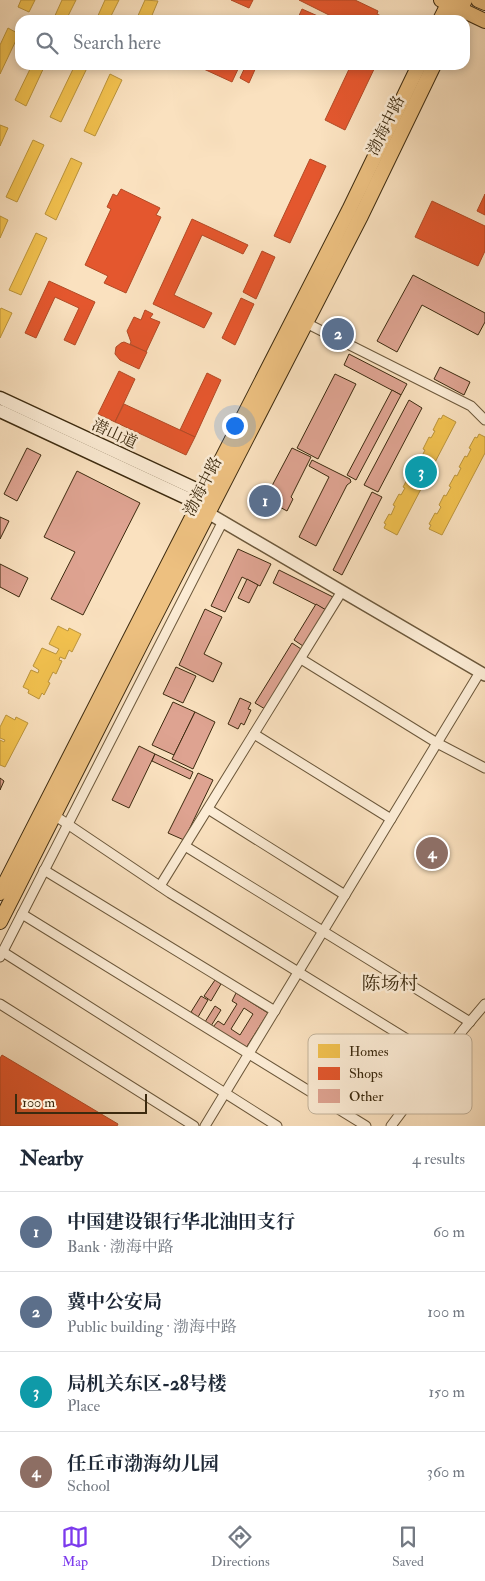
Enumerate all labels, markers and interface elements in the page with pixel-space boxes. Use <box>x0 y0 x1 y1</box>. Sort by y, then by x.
search box <box>15 15 470 70</box>
icon: search <box>33 29 61 57</box>
text: Search here <box>73 31 161 55</box>
street label: 渤海中路 <box>363 92 409 159</box>
pin: 2 <box>322 315 354 353</box>
your location <box>222 413 248 439</box>
street label: 潜山道 <box>89 415 141 453</box>
street label: 渤海中路 <box>179 453 226 520</box>
pin: 3 <box>405 453 437 491</box>
pin: 1 <box>249 482 281 520</box>
pin: 4 <box>416 834 448 872</box>
district label: 陈场村 <box>361 972 419 996</box>
legend <box>308 1034 472 1114</box>
text: Homes <box>349 1043 389 1060</box>
text: Shops <box>349 1065 383 1083</box>
text: Other <box>349 1088 384 1105</box>
scale bar <box>15 1091 148 1114</box>
text: 100 m <box>22 1094 55 1111</box>
text: Nearby <box>20 1145 83 1172</box>
text: 4 results <box>412 1149 465 1169</box>
text: 中国建设银行华北油田支行 <box>67 1210 295 1234</box>
text: 1 <box>33 1222 39 1242</box>
text: 60 m <box>433 1222 465 1242</box>
text: Bank · 渤海中路 <box>67 1237 174 1257</box>
text: 冀中公安局 <box>67 1290 162 1314</box>
text: 2 <box>32 1302 40 1322</box>
text: 100 m <box>427 1302 465 1322</box>
text: Public building · 渤海中路 <box>67 1317 237 1337</box>
text: 局机关东区-28号楼 <box>67 1372 227 1396</box>
text: 3 <box>33 1382 39 1402</box>
text: 150 m <box>428 1382 465 1402</box>
text: Place <box>67 1396 100 1416</box>
text: 任丘市渤海幼儿园 <box>67 1452 219 1476</box>
text: 4 <box>32 1462 40 1482</box>
text: 360 m <box>427 1462 465 1482</box>
text: School <box>67 1476 110 1496</box>
tab: Map <box>61 1523 89 1570</box>
tab: Directions <box>211 1523 270 1570</box>
tab: Saved <box>392 1523 424 1570</box>

